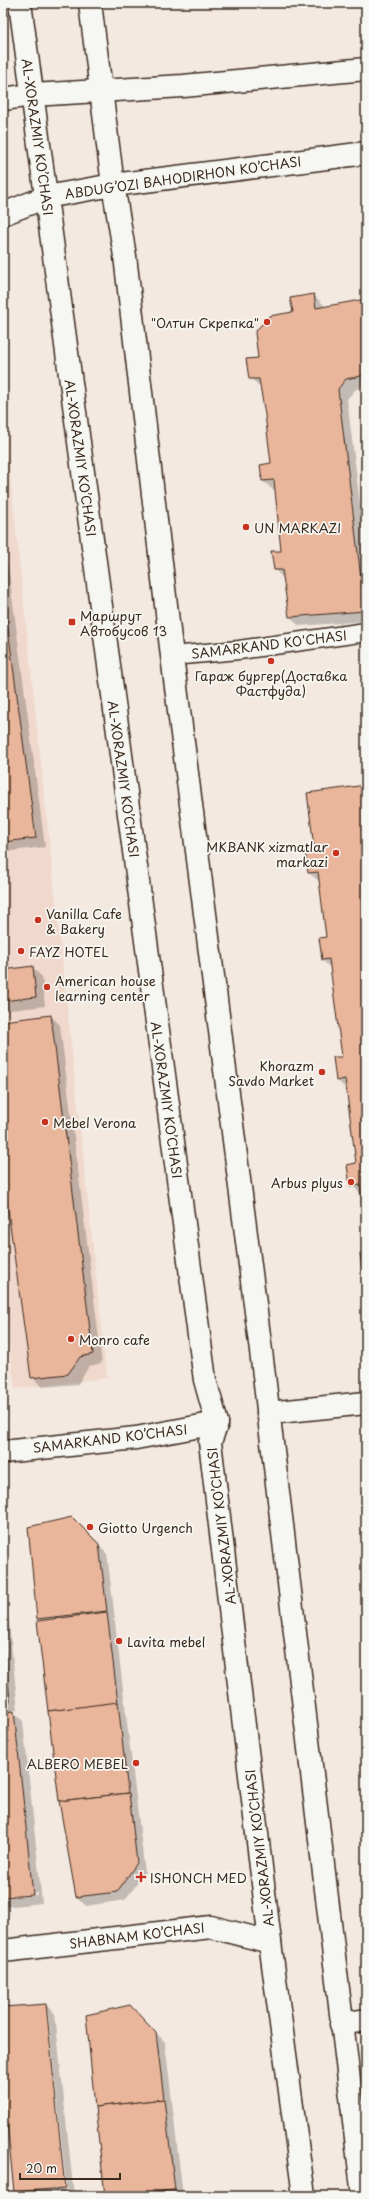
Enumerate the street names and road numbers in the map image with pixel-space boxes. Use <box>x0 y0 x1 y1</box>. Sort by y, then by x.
street label: AL-XORAZMIY KO’CHASI <box>18 57 58 217</box>
street label: ABDUG’OZI BAHODIRHON KO’CHASI <box>63 151 303 203</box>
street label: AL-XORAZMIY KO’CHASI <box>61 378 101 538</box>
street label: SAMARKAND KO'CHASI <box>190 625 348 663</box>
street label: AL-XORAZMIY KO’CHASI <box>104 699 144 859</box>
street label: AL-XORAZMIY KO’CHASI <box>147 1020 187 1180</box>
street label: SAMARKAND KO’CHASI <box>32 1419 188 1457</box>
street label: AL-XORAZMIY KO’CHASI <box>202 1446 240 1606</box>
street label: AL-XORAZMIY KO’CHASI <box>240 1768 278 1928</box>
street label: SHABNAM KO’CHASI <box>68 1917 206 1953</box>

